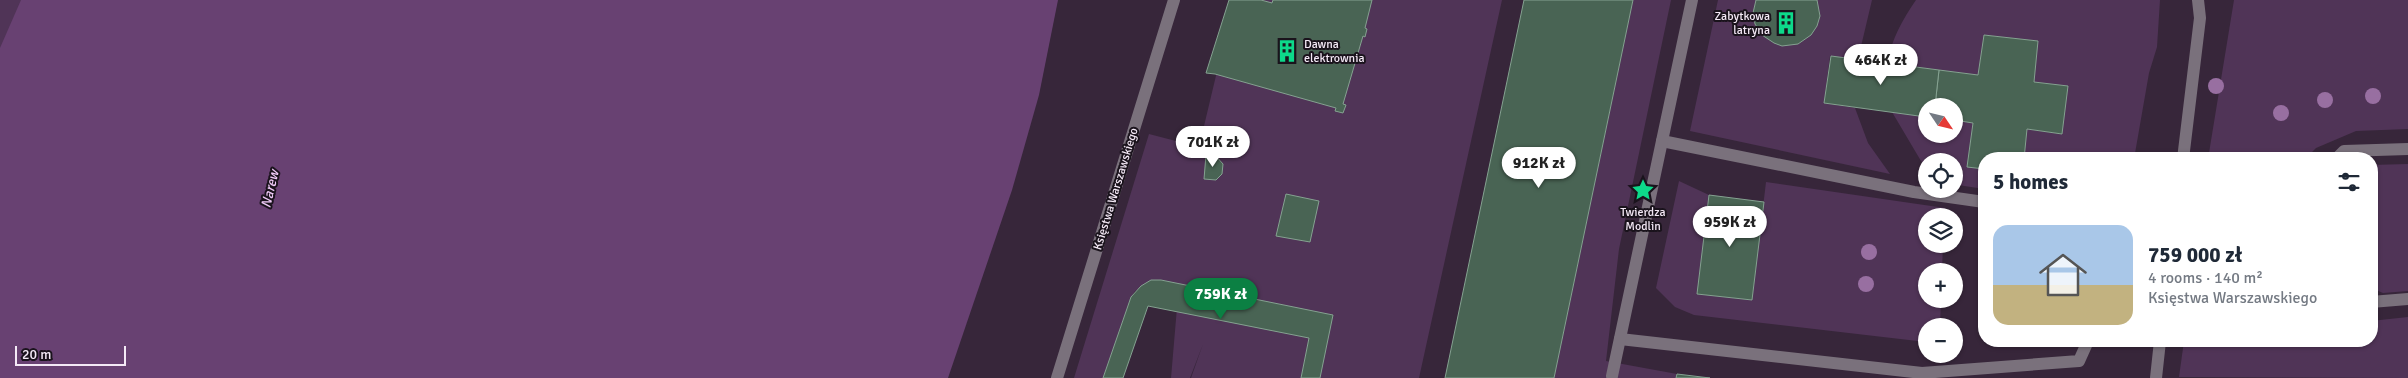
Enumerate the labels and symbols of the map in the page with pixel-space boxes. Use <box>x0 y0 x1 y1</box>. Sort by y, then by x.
place label: Zabytkowa latryna <box>1715 9 1770 38</box>
building icon: Zabytkowa latryna <box>1773 10 1799 36</box>
place label: Dawna elektrownia <box>1304 37 1365 66</box>
building icon: Dawna elektrownia <box>1274 38 1300 64</box>
pin: 464K zł <box>1835 44 1927 86</box>
north arrow <box>1918 98 1962 142</box>
street label: Księstwa Warszawskiego <box>1090 126 1142 252</box>
pin: 701K zł <box>1167 126 1259 168</box>
pin: 912K zł <box>1493 146 1585 189</box>
water label: Narew <box>257 167 283 210</box>
place icon: Twierdza Modlin <box>1630 177 1656 203</box>
place label: Twierdza Modlin <box>1620 205 1666 234</box>
pin: 959K zł <box>1684 206 1776 248</box>
pin: 759K zł <box>1175 278 1267 320</box>
scale bar <box>15 343 126 366</box>

